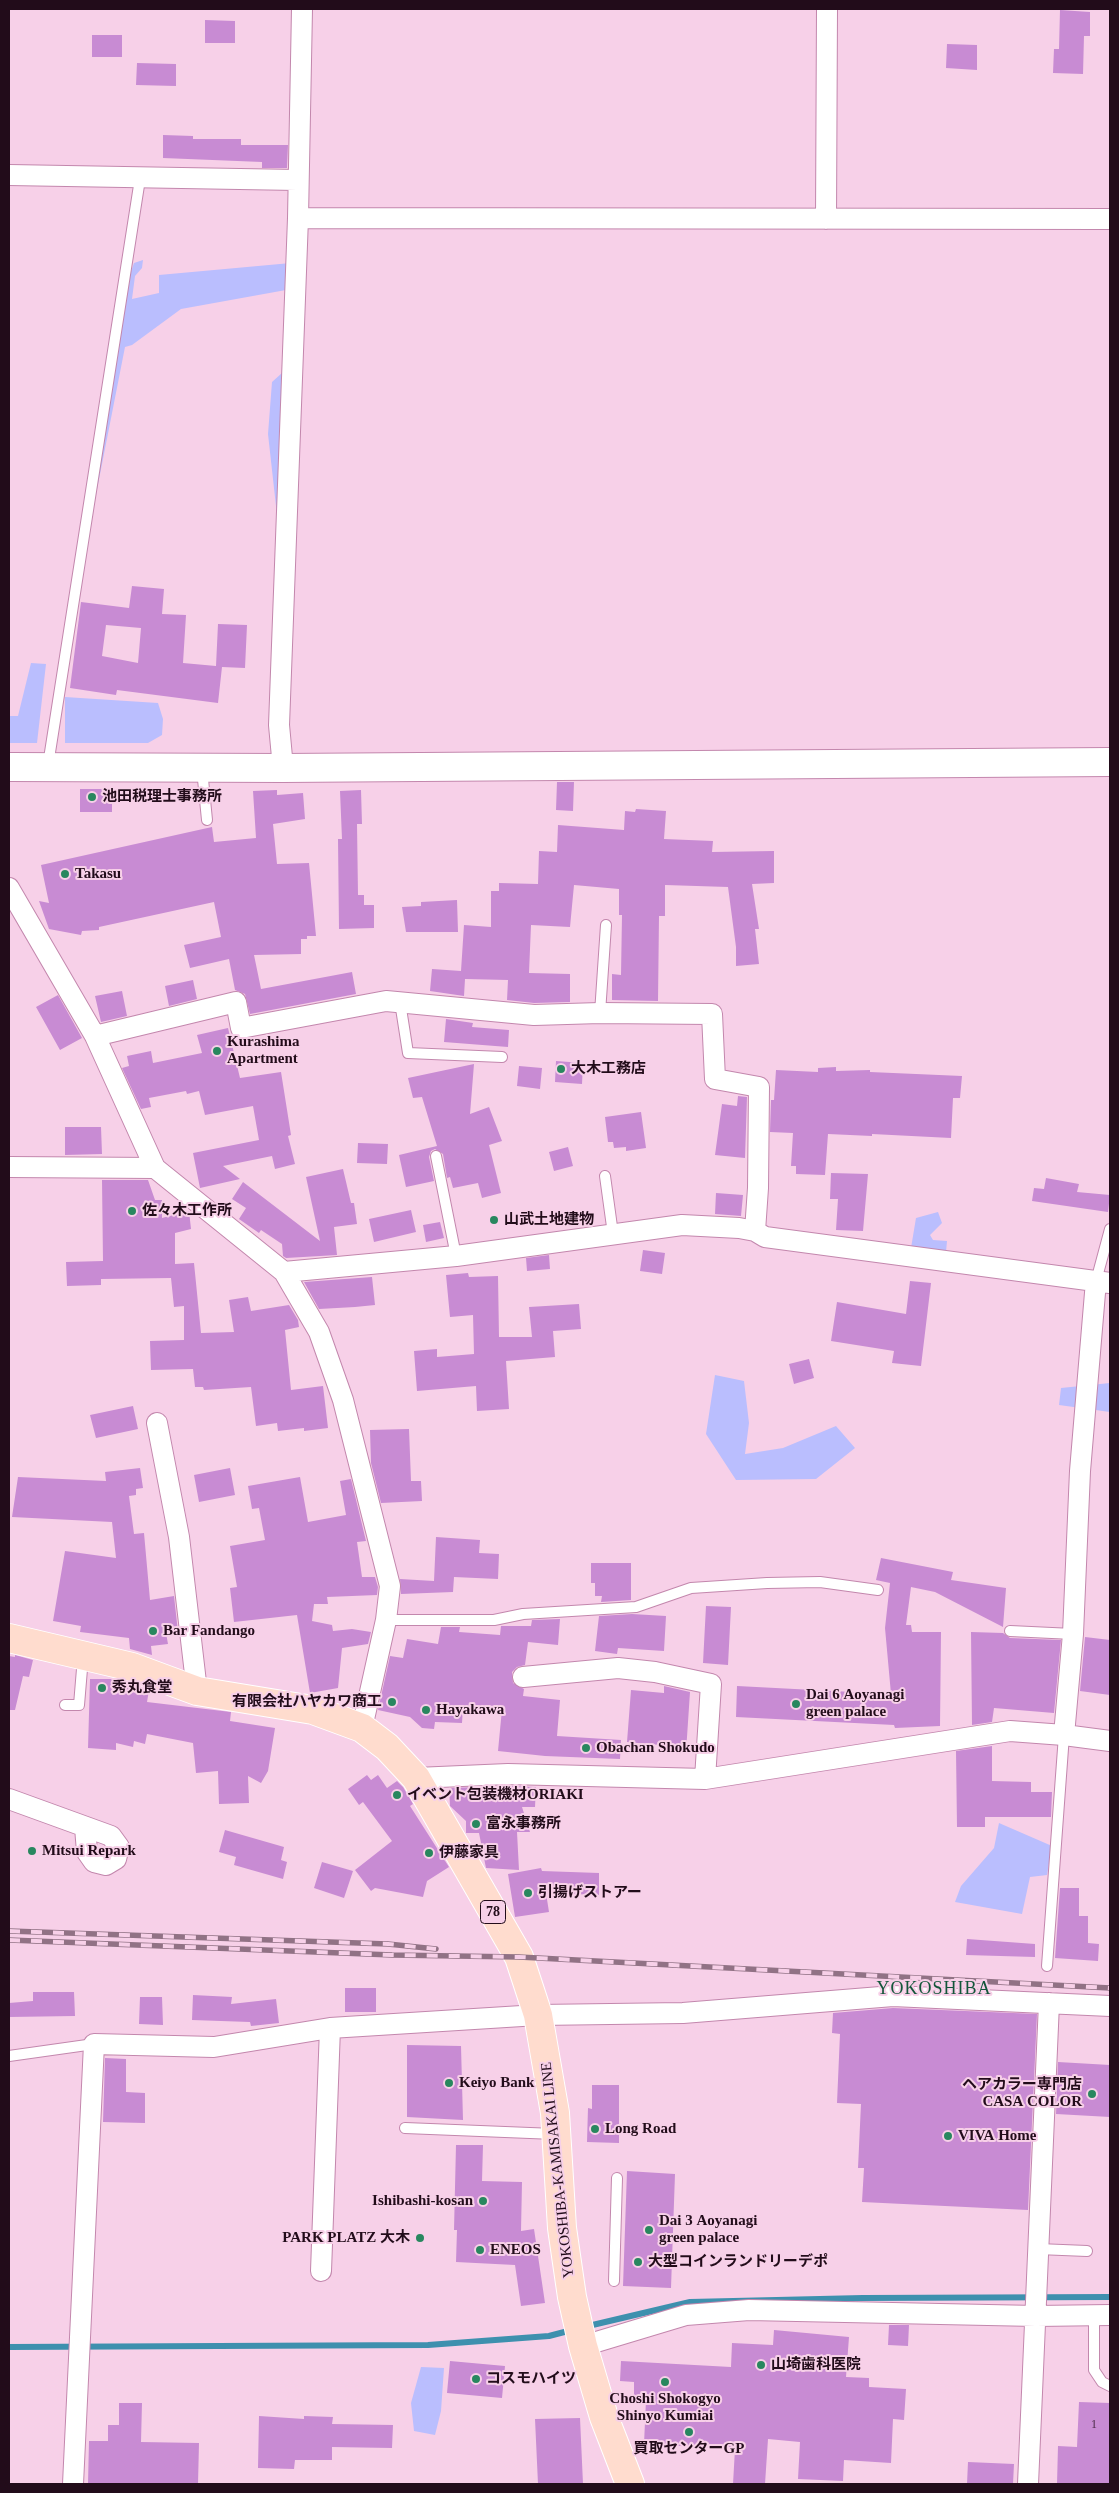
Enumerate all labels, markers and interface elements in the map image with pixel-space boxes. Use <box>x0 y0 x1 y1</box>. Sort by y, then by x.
place label: 池田税理士事務所 <box>102 788 222 806</box>
marker: 池田税理士事務所 <box>86 791 98 803</box>
place label: Takasu <box>75 865 121 883</box>
marker: Takasu <box>59 868 71 880</box>
place label: Kurashima Apartment <box>227 1033 300 1068</box>
marker: Kurashima Apartment <box>211 1045 223 1057</box>
place label: 大木工務店 <box>571 1060 646 1078</box>
marker: 大木工務店 <box>555 1063 567 1075</box>
place label: 佐々木工作所 <box>142 1202 232 1220</box>
marker: 佐々木工作所 <box>126 1205 138 1217</box>
place label: 山武土地建物 <box>504 1211 594 1229</box>
marker: 山武土地建物 <box>488 1214 500 1226</box>
place label: Bar Fandango <box>163 1622 255 1640</box>
marker: Bar Fandango <box>147 1625 159 1637</box>
place label: 秀丸食堂 <box>112 1679 172 1697</box>
marker: 秀丸食堂 <box>96 1682 108 1694</box>
place label: Dai 6 Aoyanagi green palace <box>806 1686 904 1721</box>
place label: 有限会社ハヤカワ商工 <box>232 1693 382 1711</box>
marker: 有限会社ハヤカワ商工 <box>386 1696 398 1708</box>
marker: Dai 6 Aoyanagi green palace <box>790 1698 802 1710</box>
place label: Hayakawa <box>436 1701 504 1719</box>
marker: Hayakawa <box>420 1704 432 1716</box>
place label: Obachan Shokudo <box>596 1739 715 1757</box>
marker: Obachan Shokudo <box>580 1742 592 1754</box>
place label: イベント包装機材ORIAKI <box>407 1786 584 1804</box>
marker: イベント包装機材ORIAKI <box>391 1789 403 1801</box>
place label: 富永事務所 <box>486 1815 561 1833</box>
marker: 富永事務所 <box>470 1818 482 1830</box>
place label: Mitsui Repark <box>42 1842 136 1860</box>
place label: 伊藤家具 <box>439 1844 499 1862</box>
marker: Mitsui Repark <box>26 1845 38 1857</box>
marker: 伊藤家具 <box>423 1847 435 1859</box>
place label: 引揚げストアー <box>538 1884 642 1902</box>
marker: 引揚げストアー <box>522 1887 534 1899</box>
road number: 78 <box>480 1900 506 1924</box>
district label: YOKOSHIBA <box>875 1978 993 2000</box>
street label: YOKOSHIBA-KAMISAKAI LINE <box>538 2061 578 2279</box>
place label: Keiyo Bank <box>459 2074 534 2092</box>
place label: ヘアカラー専門店 CASA COLOR <box>962 2076 1082 2111</box>
marker: Keiyo Bank <box>443 2077 455 2089</box>
marker: ヘアカラー専門店 CASA COLOR <box>1086 2088 1098 2100</box>
place label: Long Road <box>605 2120 676 2138</box>
marker: Long Road <box>589 2123 601 2135</box>
place label: VIVA Home <box>958 2127 1036 2145</box>
marker: VIVA Home <box>942 2130 954 2142</box>
place label: Ishibashi-kosan <box>372 2192 473 2210</box>
marker: Ishibashi-kosan <box>477 2195 489 2207</box>
place label: Dai 3 Aoyanagi green palace <box>659 2212 757 2247</box>
marker: Dai 3 Aoyanagi green palace <box>643 2224 655 2236</box>
place label: PARK PLATZ 大木 <box>282 2229 410 2247</box>
marker: PARK PLATZ 大木 <box>414 2232 426 2244</box>
place label: ENEOS <box>490 2241 541 2259</box>
marker: ENEOS <box>474 2244 486 2256</box>
place label: 大型コインランドリーデポ <box>648 2253 828 2271</box>
marker: 大型コインランドリーデポ <box>632 2256 644 2268</box>
place label: 山埼歯科医院 <box>771 2356 861 2374</box>
marker: 山埼歯科医院 <box>755 2359 767 2371</box>
place label: コスモハイツ <box>486 2370 576 2388</box>
marker: コスモハイツ <box>470 2373 482 2385</box>
marker: Choshi Shokogyo Shinyo Kumiai <box>659 2376 671 2388</box>
place label: Choshi Shokogyo Shinyo Kumiai <box>609 2390 721 2425</box>
house number: 1 <box>1091 2418 1097 2432</box>
marker: 買取センターGP <box>683 2426 695 2438</box>
place label: 買取センターGP <box>634 2440 744 2458</box>

